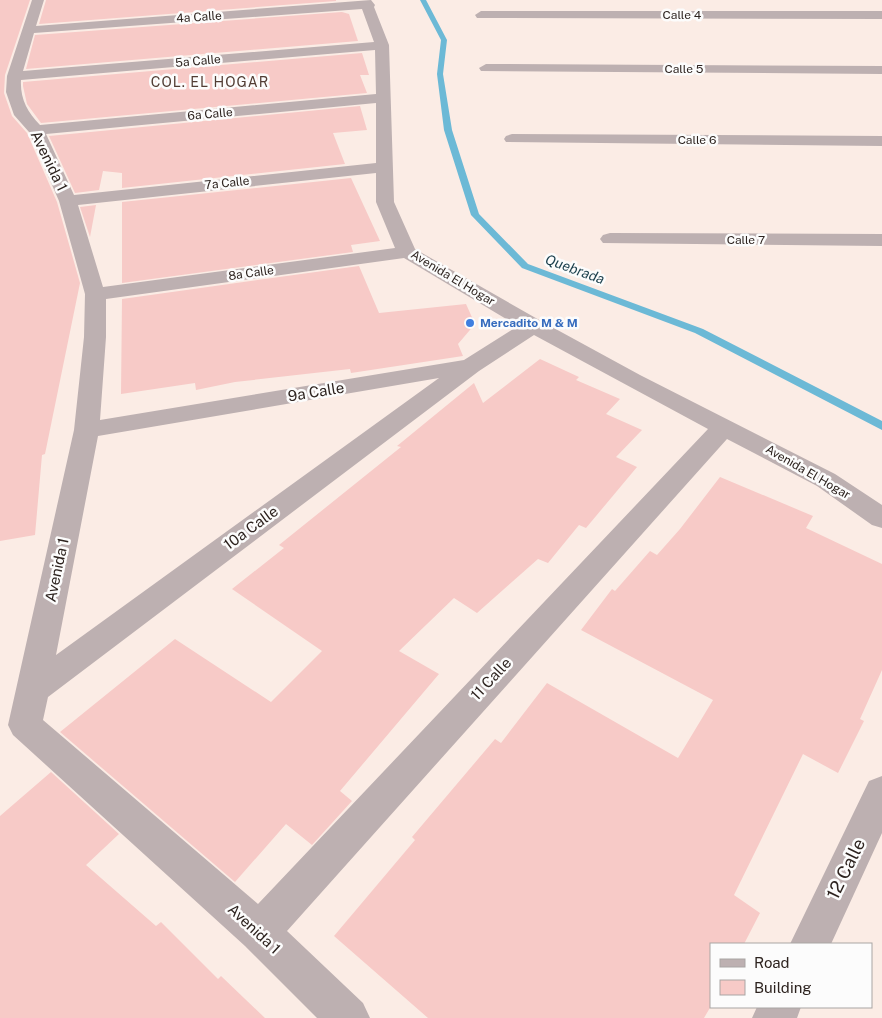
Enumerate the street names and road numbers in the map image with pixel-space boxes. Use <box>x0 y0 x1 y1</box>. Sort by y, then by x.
street label: 4a Calle <box>176 8 222 26</box>
street label: Calle 4 <box>663 8 702 22</box>
street label: 5a Calle <box>175 52 222 70</box>
street label: Calle 5 <box>665 62 704 76</box>
street label: 6a Calle <box>187 105 233 123</box>
street label: Avenida 1 <box>28 128 71 194</box>
street label: Calle 6 <box>678 133 716 147</box>
street label: 7a Calle <box>204 174 250 192</box>
street label: Calle 7 <box>727 233 765 247</box>
street label: Avenida El Hogar <box>408 247 498 309</box>
street label: 8a Calle <box>227 263 275 283</box>
street label: 9a Calle <box>287 379 345 404</box>
street label: Avenida El Hogar <box>763 442 853 502</box>
street label: 10a Calle <box>220 502 281 553</box>
street label: Avenida 1 <box>41 536 72 603</box>
street label: 11 Calle <box>467 654 514 703</box>
street label: 12 Calle <box>822 835 869 903</box>
street label: Avenida 1 <box>225 900 284 957</box>

